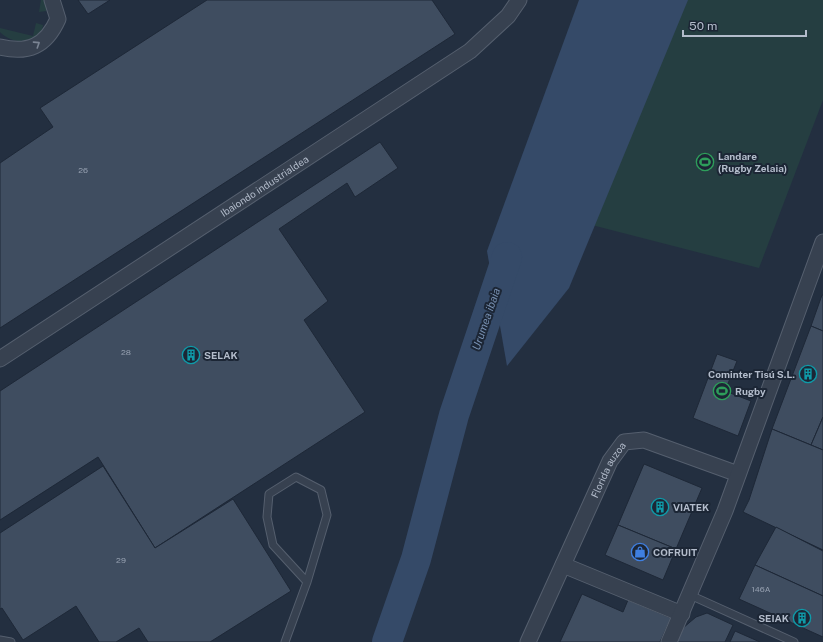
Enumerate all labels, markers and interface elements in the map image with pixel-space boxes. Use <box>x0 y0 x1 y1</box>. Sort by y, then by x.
scale bar <box>683 12 806 38</box>
text: 50 m <box>689 19 717 33</box>
one-way arrow <box>33 42 40 49</box>
place label: Landare (Rugby Zelaia) <box>718 150 787 174</box>
sports icon: Landare (Rugby Zelaia) <box>695 152 715 172</box>
street label: Ibaiondo industrialdea <box>218 153 311 219</box>
house number: 26 <box>78 165 88 175</box>
water label: Urumea ibaia <box>470 286 502 352</box>
building icon: SELAK <box>181 345 201 365</box>
house number: 28 <box>121 347 131 357</box>
place label: SELAK <box>204 349 238 361</box>
building icon: Cominter Tisú S.L. <box>798 364 818 384</box>
place label: Cominter Tisú S.L. <box>708 368 795 380</box>
sports icon: Rugby <box>712 381 732 401</box>
place label: Rugby <box>735 385 766 397</box>
street label: Florida auzoa <box>588 440 628 500</box>
building icon: VIATEK <box>650 497 670 517</box>
place label: VIATEK <box>673 501 709 513</box>
shop icon: COFRUIT <box>630 542 650 562</box>
place label: COFRUIT <box>653 546 697 558</box>
house number: 29 <box>116 555 126 565</box>
house number: 146A <box>752 584 771 594</box>
building icon: SEIAK <box>792 608 812 628</box>
place label: SEIAK <box>758 612 789 624</box>

